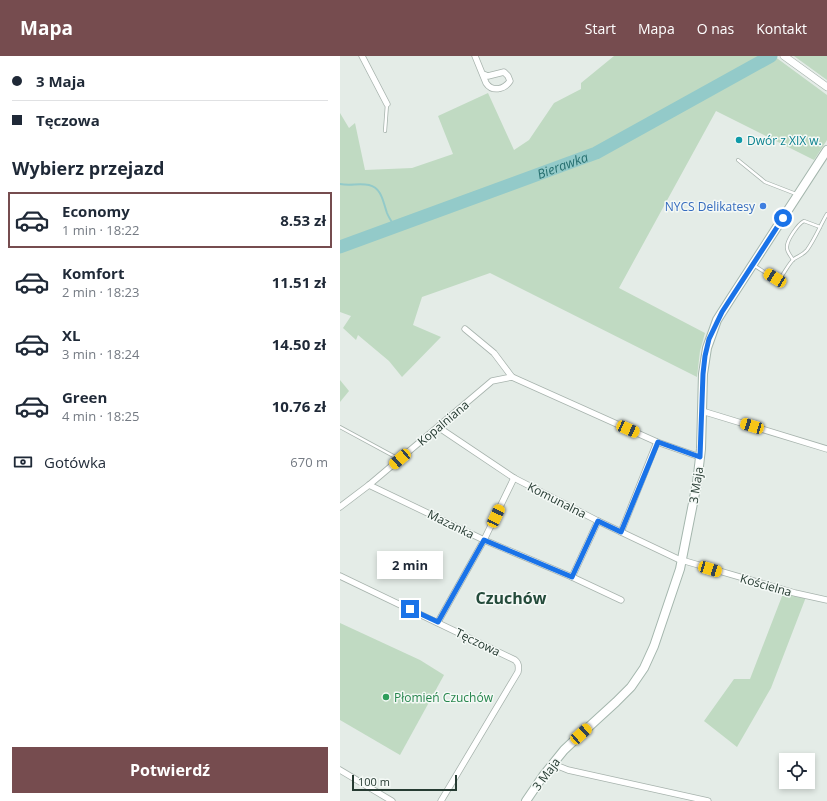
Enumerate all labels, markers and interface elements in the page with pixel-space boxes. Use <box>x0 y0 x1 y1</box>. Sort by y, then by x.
text: Mapa <box>20 15 73 41</box>
text: Start <box>585 19 616 38</box>
text: Mapa <box>638 19 675 38</box>
text: O nas <box>697 19 734 38</box>
text: Kontakt <box>756 19 807 38</box>
text: 3 Maja <box>36 71 85 91</box>
text: Tęczowa <box>36 110 100 130</box>
place label: Dwór z XIX w. <box>747 132 822 149</box>
marker: Dwór z XIX w. <box>734 135 744 145</box>
water label: Bierawka <box>534 147 591 183</box>
text: Wybierz przejazd <box>12 156 164 180</box>
place label: NYCS Delikatesy <box>665 198 756 215</box>
text: Economy <box>62 201 130 221</box>
marker: NYCS Delikatesy <box>758 201 768 211</box>
icon: car <box>14 202 50 238</box>
route start <box>774 209 792 227</box>
text: 8.53 zł <box>280 210 326 230</box>
text: 1 min · 18:22 <box>62 221 139 239</box>
text: Komfort <box>62 263 124 283</box>
icon: car <box>14 264 50 300</box>
car <box>762 267 788 289</box>
text: 11.51 zł <box>272 272 326 292</box>
text: 2 min · 18:23 <box>62 283 139 301</box>
text: XL <box>62 325 80 345</box>
icon: car <box>14 326 50 362</box>
text: 14.50 zł <box>272 334 326 354</box>
text: 3 min · 18:24 <box>62 345 139 363</box>
text: Green <box>62 387 107 407</box>
icon: car <box>14 388 50 424</box>
text: 10.76 zł <box>272 396 326 416</box>
street label: Kopalniana <box>414 396 472 450</box>
text: 4 min · 18:25 <box>62 407 139 425</box>
car <box>739 417 765 435</box>
car <box>615 419 641 439</box>
car <box>387 447 413 471</box>
icon: cash <box>12 451 34 473</box>
text: Gotówka <box>44 452 106 472</box>
text: 670 m <box>290 453 328 471</box>
street label: 3 Maja <box>685 465 707 505</box>
street label: Komunalna <box>525 478 589 522</box>
car <box>485 503 507 529</box>
street label: Mazanka <box>425 505 477 543</box>
callout: 2 min <box>377 551 443 579</box>
text: 2 min <box>392 556 428 574</box>
car <box>697 560 723 578</box>
street label: Kościelna <box>738 570 794 600</box>
district label: Czuchów <box>476 587 547 609</box>
route end <box>401 600 419 618</box>
street label: Tęczowa <box>453 624 503 660</box>
place label: Płomień Czuchów <box>394 689 494 706</box>
marker: Płomień Czuchów <box>381 692 391 702</box>
car <box>568 722 594 746</box>
button: Potwierdź <box>12 747 328 793</box>
map controls <box>779 753 815 789</box>
button: locate <box>779 753 815 789</box>
street label: 3 Maja <box>528 754 564 794</box>
scale bar <box>352 773 457 792</box>
text: 100 m <box>358 774 390 789</box>

